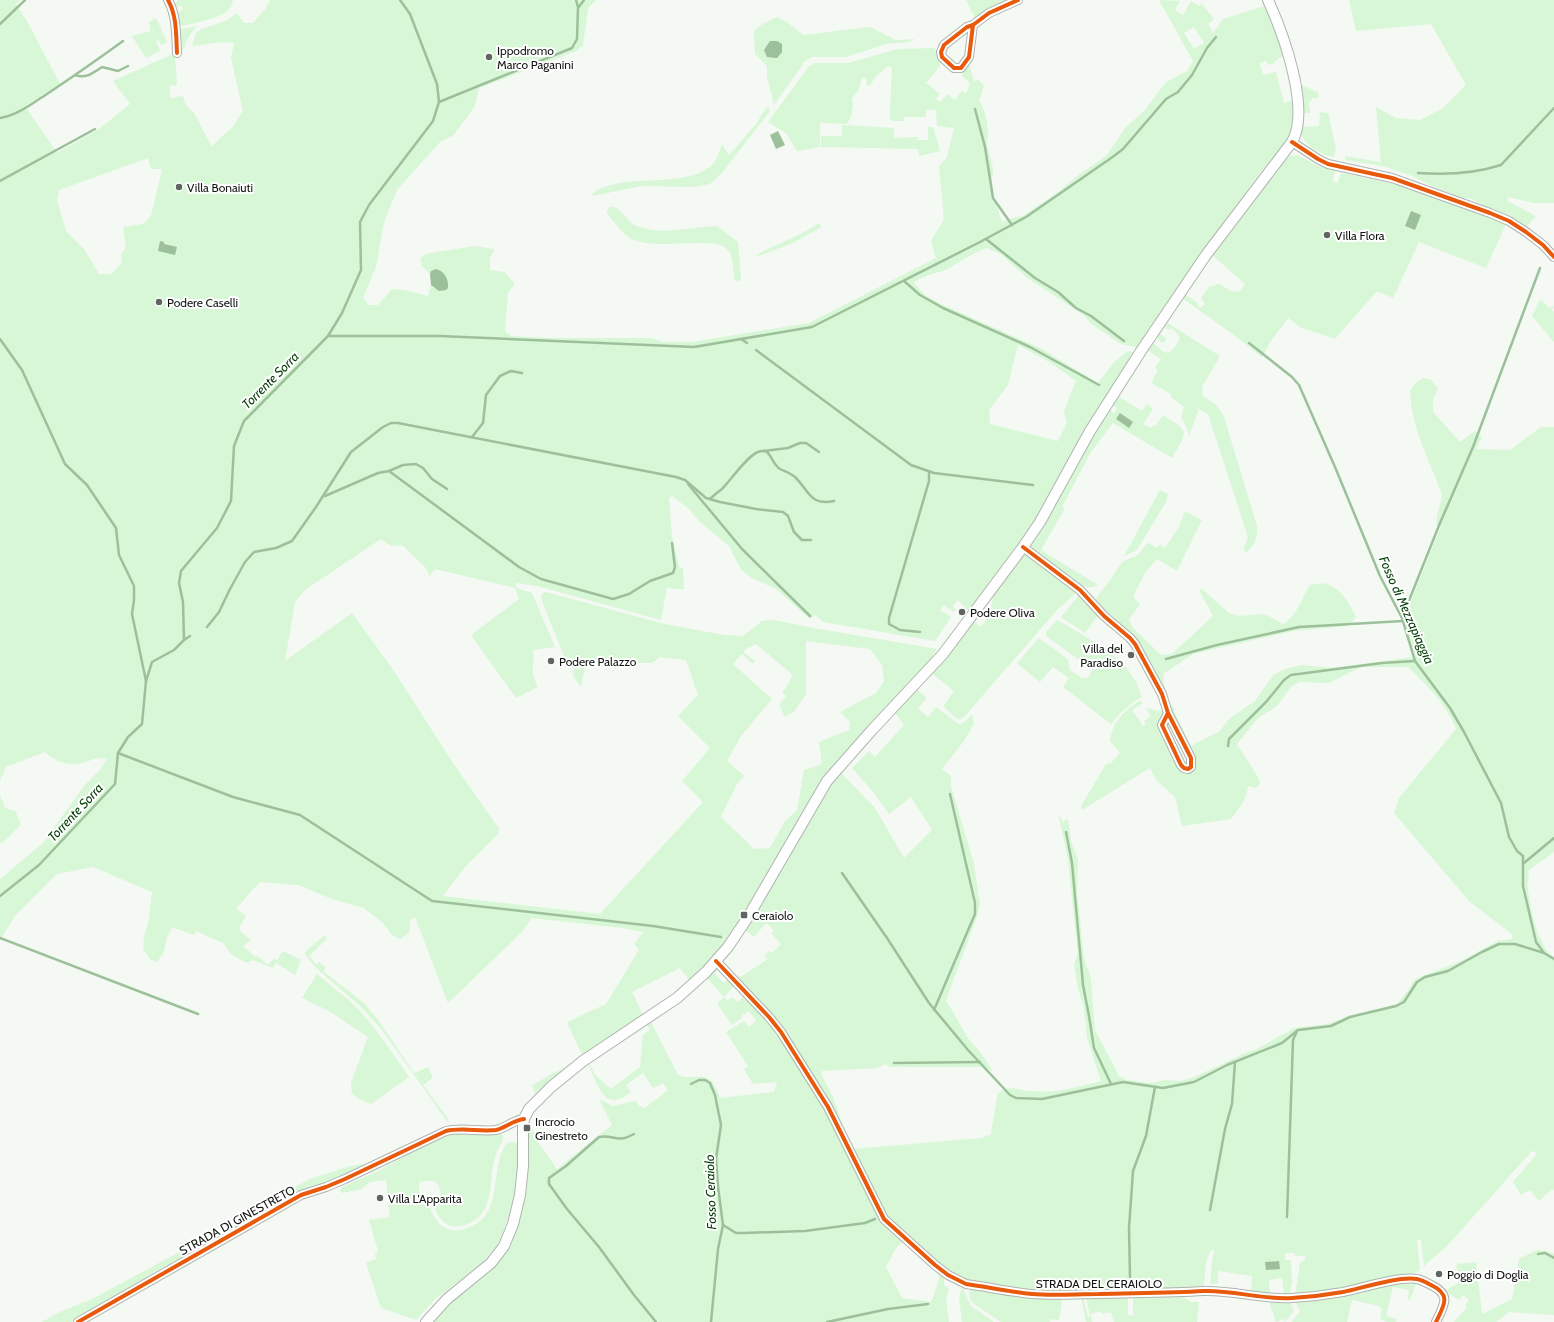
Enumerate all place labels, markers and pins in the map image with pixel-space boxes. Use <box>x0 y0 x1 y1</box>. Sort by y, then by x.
place label: Ippodromo Marco Paganini <box>497 43 573 72</box>
marker: Ippodromo Marco Paganini <box>484 52 494 62</box>
place label: Villa Bonaiuti <box>187 180 253 195</box>
marker: Villa Bonaiuti <box>174 182 184 192</box>
place label: Villa Flora <box>1335 228 1385 243</box>
marker: Villa Flora <box>1322 230 1332 240</box>
place label: Podere Caselli <box>167 295 238 310</box>
marker: Podere Caselli <box>154 297 164 307</box>
place label: Podere Oliva <box>970 605 1035 620</box>
marker: Podere Oliva <box>957 607 967 617</box>
place label: Villa del Paradiso <box>1080 641 1123 670</box>
marker: Villa del Paradiso <box>1126 650 1136 660</box>
place label: Podere Palazzo <box>559 654 637 669</box>
marker: Podere Palazzo <box>546 656 556 666</box>
place label: Ceraiolo <box>752 908 794 923</box>
marker: Ceraiolo <box>739 910 749 920</box>
place label: Incrocio Ginestreto <box>535 1114 588 1143</box>
marker: Incrocio Ginestreto <box>522 1123 532 1133</box>
place label: Villa L'Apparita <box>388 1191 462 1206</box>
marker: Villa L'Apparita <box>375 1193 385 1203</box>
place label: Poggio di Doglia <box>1447 1267 1529 1282</box>
marker: Poggio di Doglia <box>1434 1269 1444 1279</box>

